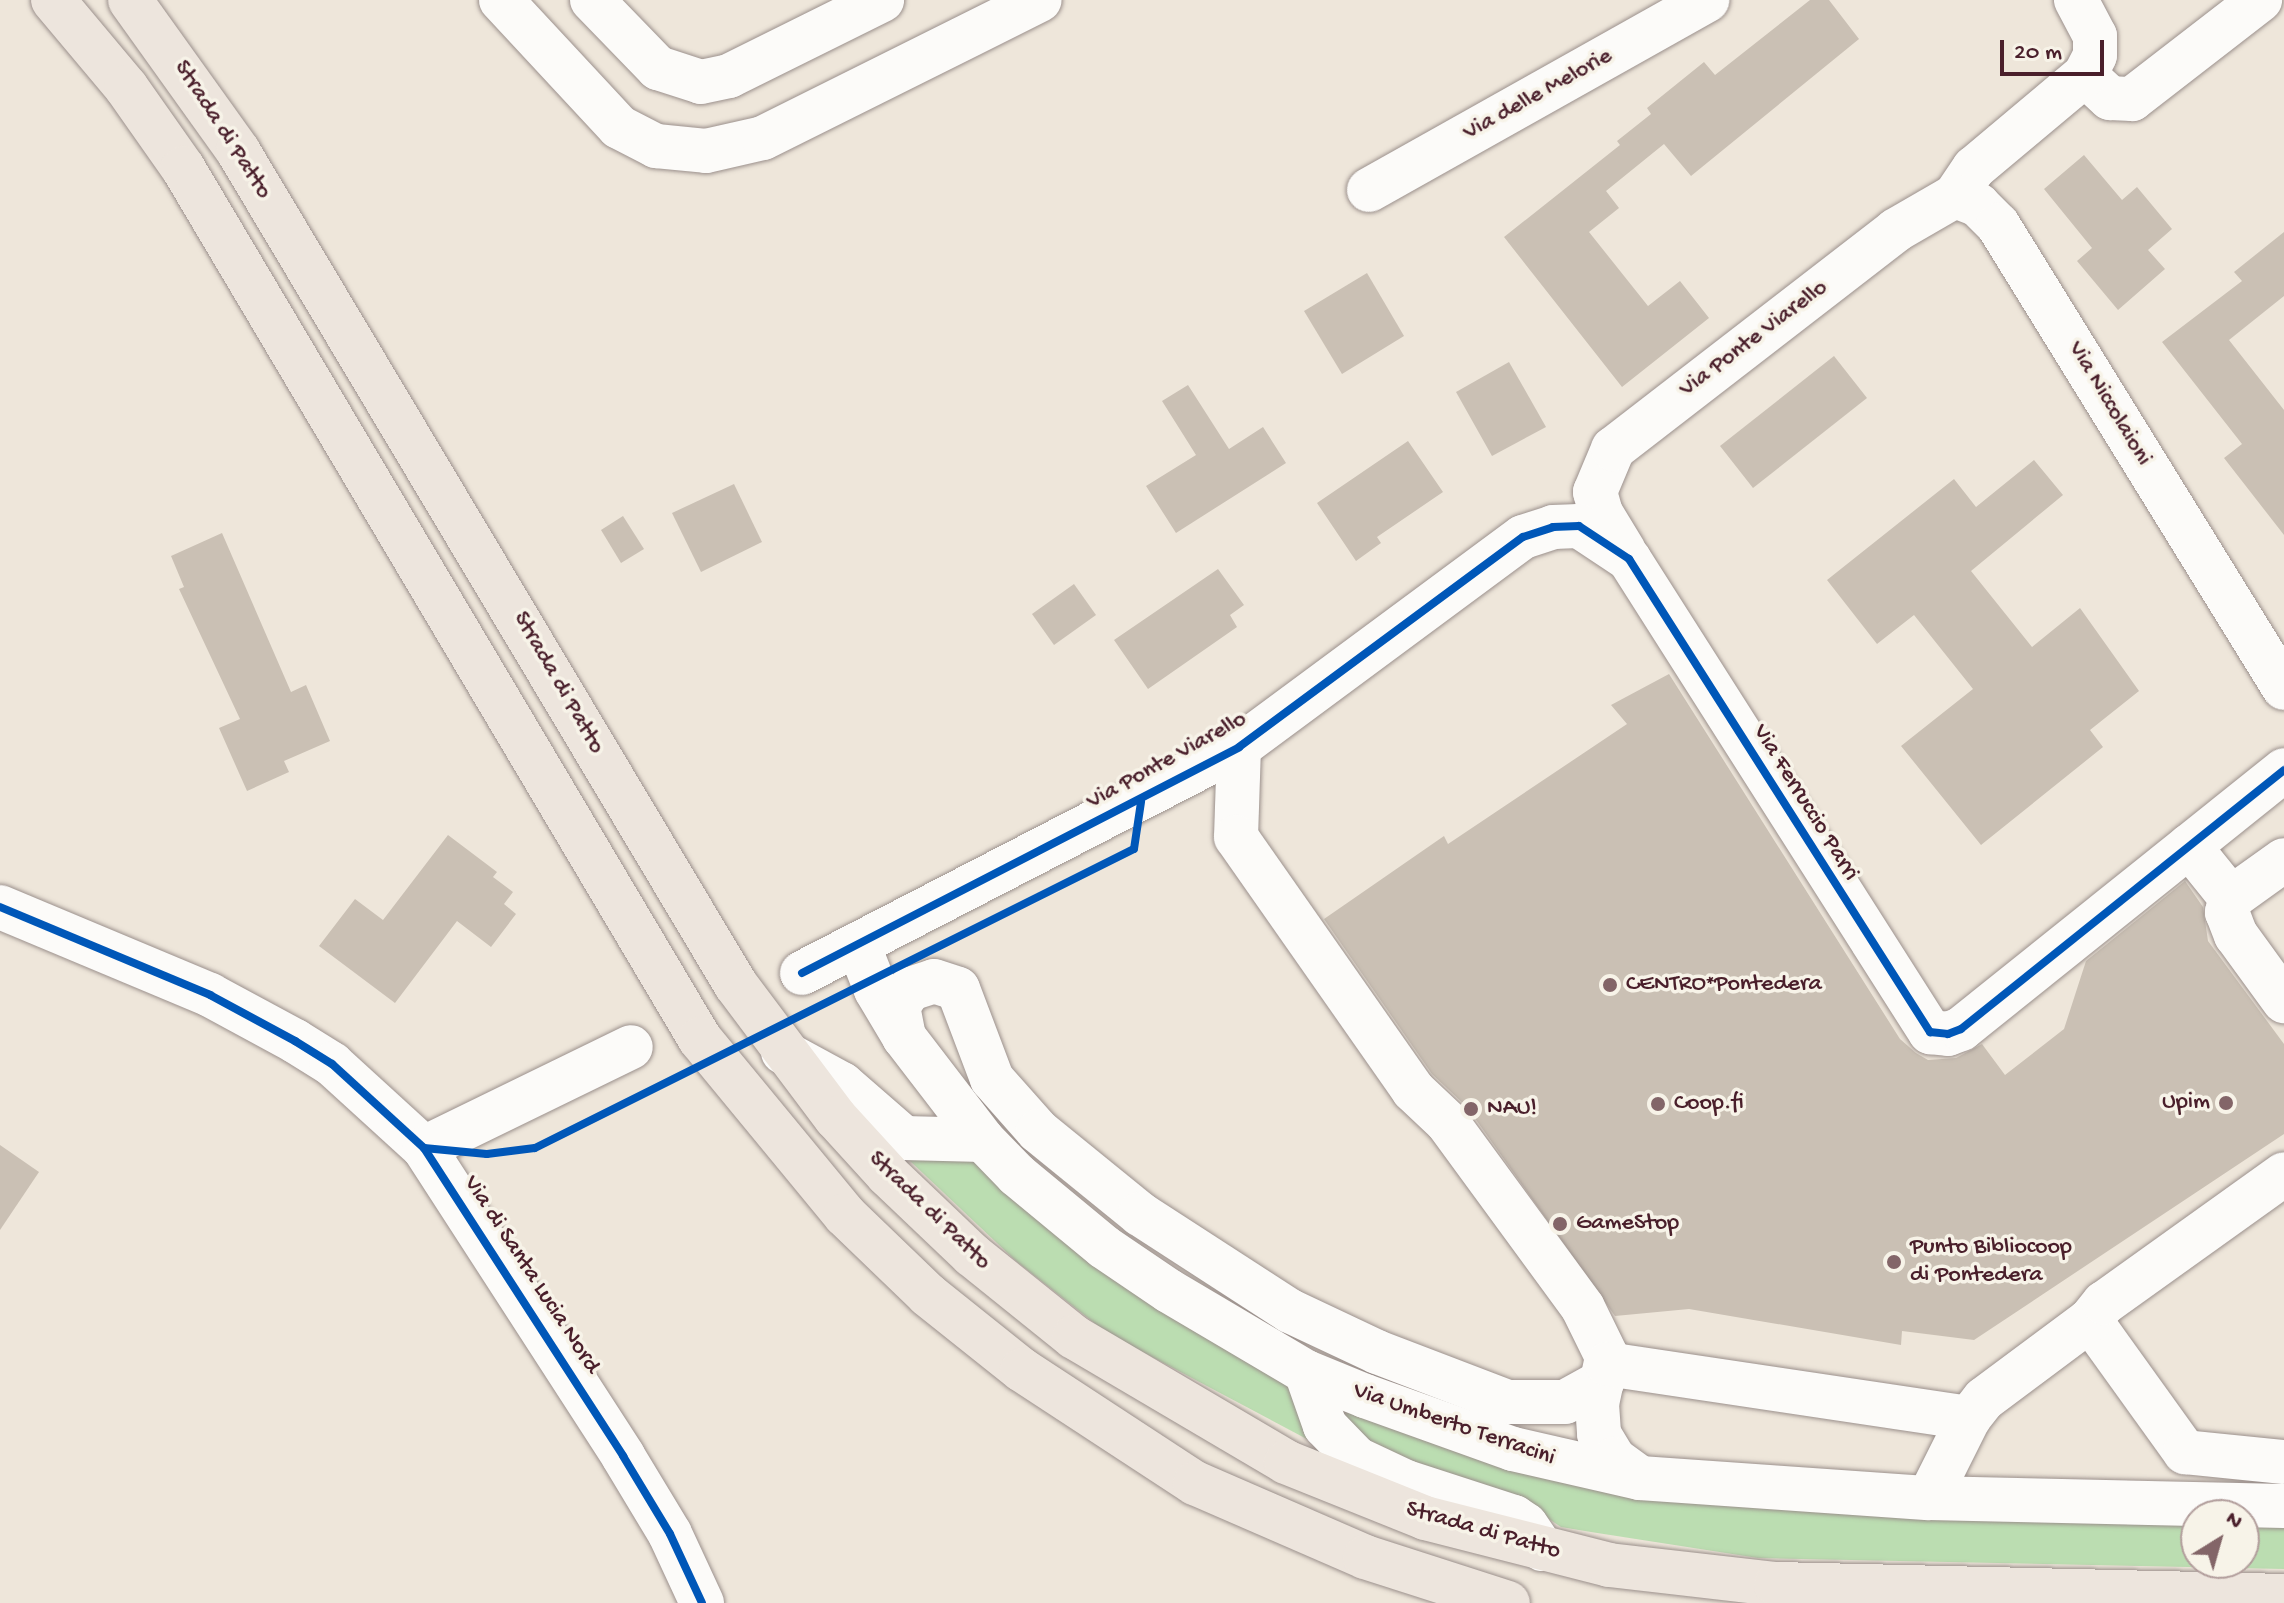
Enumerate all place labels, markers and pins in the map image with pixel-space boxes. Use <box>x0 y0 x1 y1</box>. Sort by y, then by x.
place label: CENTRO*Pontedera <box>1626 971 1822 999</box>
marker: CENTRO*Pontedera <box>1601 976 1619 994</box>
place label: Upim <box>2162 1089 2210 1117</box>
place label: Coop.fi <box>1674 1090 1744 1118</box>
marker: Upim <box>2217 1094 2235 1112</box>
place label: NAU! <box>1487 1095 1537 1123</box>
marker: Coop.fi <box>1649 1095 1667 1113</box>
marker: NAU! <box>1462 1100 1480 1118</box>
place label: GameStop <box>1576 1210 1679 1238</box>
marker: GameStop <box>1551 1215 1569 1233</box>
place label: Punto Bibliocoop di Pontedera <box>1910 1234 2072 1290</box>
marker: Punto Bibliocoop di Pontedera <box>1885 1253 1903 1271</box>

